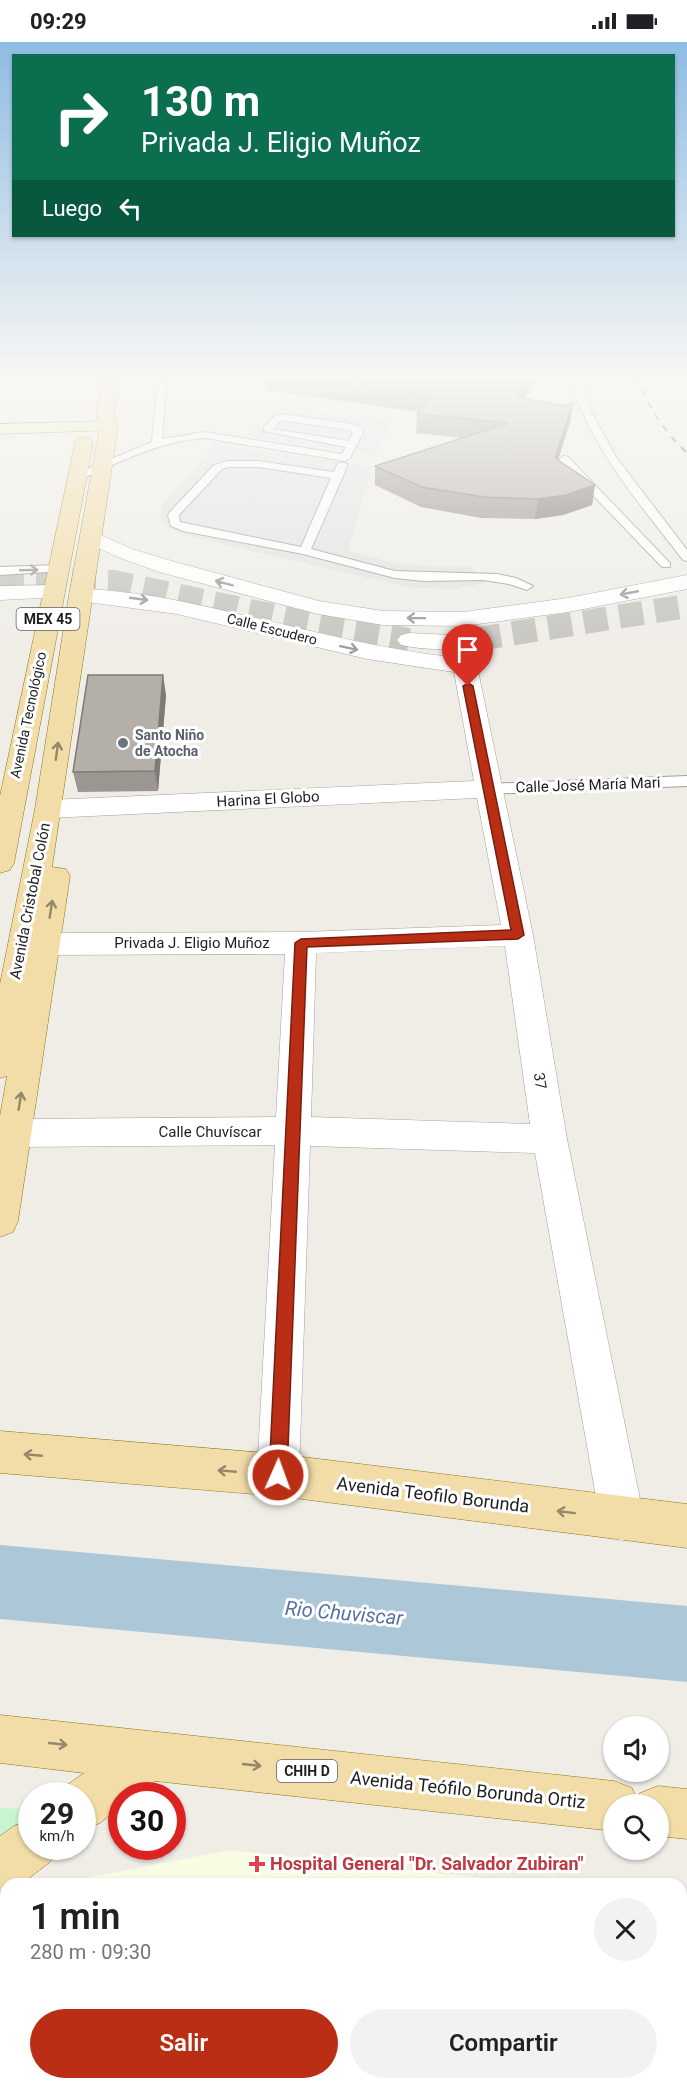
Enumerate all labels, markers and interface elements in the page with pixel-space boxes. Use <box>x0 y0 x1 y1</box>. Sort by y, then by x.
text: 09:29 <box>30 9 87 34</box>
text: 130 m <box>141 77 260 126</box>
icon: right <box>42 78 120 156</box>
text: Privada J. Eligio Muñoz <box>141 127 421 159</box>
icon: left <box>114 192 147 225</box>
text: Luego <box>42 196 102 221</box>
one-way arrow <box>19 564 39 575</box>
one-way arrow <box>215 576 234 588</box>
one-way arrow <box>620 588 640 599</box>
one-way arrow <box>128 594 148 605</box>
road number: MEX 45 <box>16 608 80 630</box>
street label: Calle Escudero <box>225 610 319 648</box>
one-way arrow <box>406 612 426 624</box>
pin <box>442 624 493 686</box>
icon: arrive <box>451 633 484 666</box>
one-way arrow <box>339 643 358 654</box>
street label: Avenida Tecnológico <box>7 650 49 780</box>
place label: Santo Niño de Atocha <box>135 727 204 759</box>
marker: Santo Niño de Atocha <box>116 736 130 750</box>
one-way arrow <box>52 742 63 761</box>
street label: Calle José María Mari <box>515 773 661 797</box>
street label: Harina El Globo <box>216 787 320 811</box>
street label: Avenida Cristobal Colón <box>6 821 54 981</box>
one-way arrow <box>46 899 57 919</box>
street label: Privada J. Eligio Muñoz <box>114 934 270 952</box>
street label: 37 <box>530 1071 550 1091</box>
one-way arrow <box>15 1092 26 1112</box>
street label: Calle Chuvíscar <box>158 1123 262 1141</box>
position arrow <box>246 1443 310 1507</box>
one-way arrow <box>23 1449 43 1460</box>
one-way arrow <box>217 1465 237 1476</box>
street label: Avenida Teofilo Borunda <box>336 1472 531 1517</box>
one-way arrow <box>557 1506 577 1517</box>
water label: Rio Chuviscar <box>284 1596 405 1630</box>
map controls <box>603 1716 669 1860</box>
button: sound <box>603 1716 669 1782</box>
one-way arrow <box>48 1739 68 1750</box>
one-way arrow <box>242 1760 262 1771</box>
road number: CHIH D <box>277 1760 337 1782</box>
street label: Avenida Teófilo Borunda Ortiz <box>349 1767 587 1812</box>
speed limit sign: 30 <box>108 1782 186 1860</box>
button: search <box>603 1794 669 1860</box>
text: 29 <box>40 1796 74 1831</box>
text: km/h <box>39 1827 75 1845</box>
place label: Hospital General "Dr. Salvador Zubiran" <box>270 1853 584 1874</box>
marker: Hospital General "Dr. Salvador Zubiran" <box>248 1855 266 1873</box>
text: 1 min <box>30 1896 120 1938</box>
button: close <box>594 1898 657 1961</box>
text: 280 m · 09:30 <box>30 1940 151 1964</box>
button: Salir <box>30 2009 338 2078</box>
button: Compartir <box>350 2009 657 2078</box>

